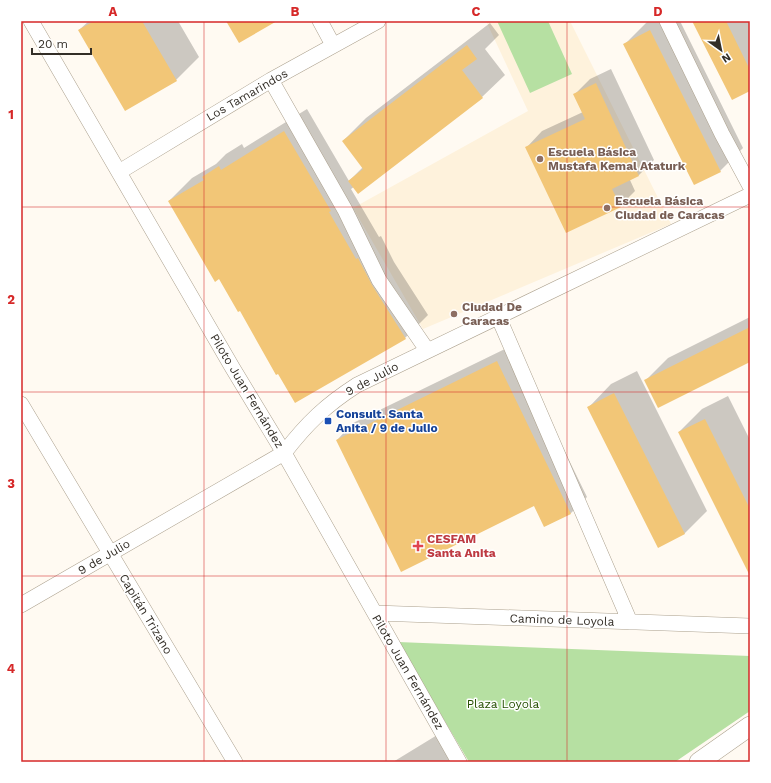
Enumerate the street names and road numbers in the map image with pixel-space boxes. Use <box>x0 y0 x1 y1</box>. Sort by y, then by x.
street label: Los Tamarindos <box>204 66 290 124</box>
street label: Piloto Juan Fernández <box>207 331 287 451</box>
street label: 9 de Julio <box>343 359 401 399</box>
street label: 9 de Julio <box>75 536 133 578</box>
street label: Capitán Trizano <box>117 571 175 657</box>
street label: Camino de Loyola <box>509 611 615 629</box>
street label: Piloto Juan Fernández <box>369 612 447 732</box>

